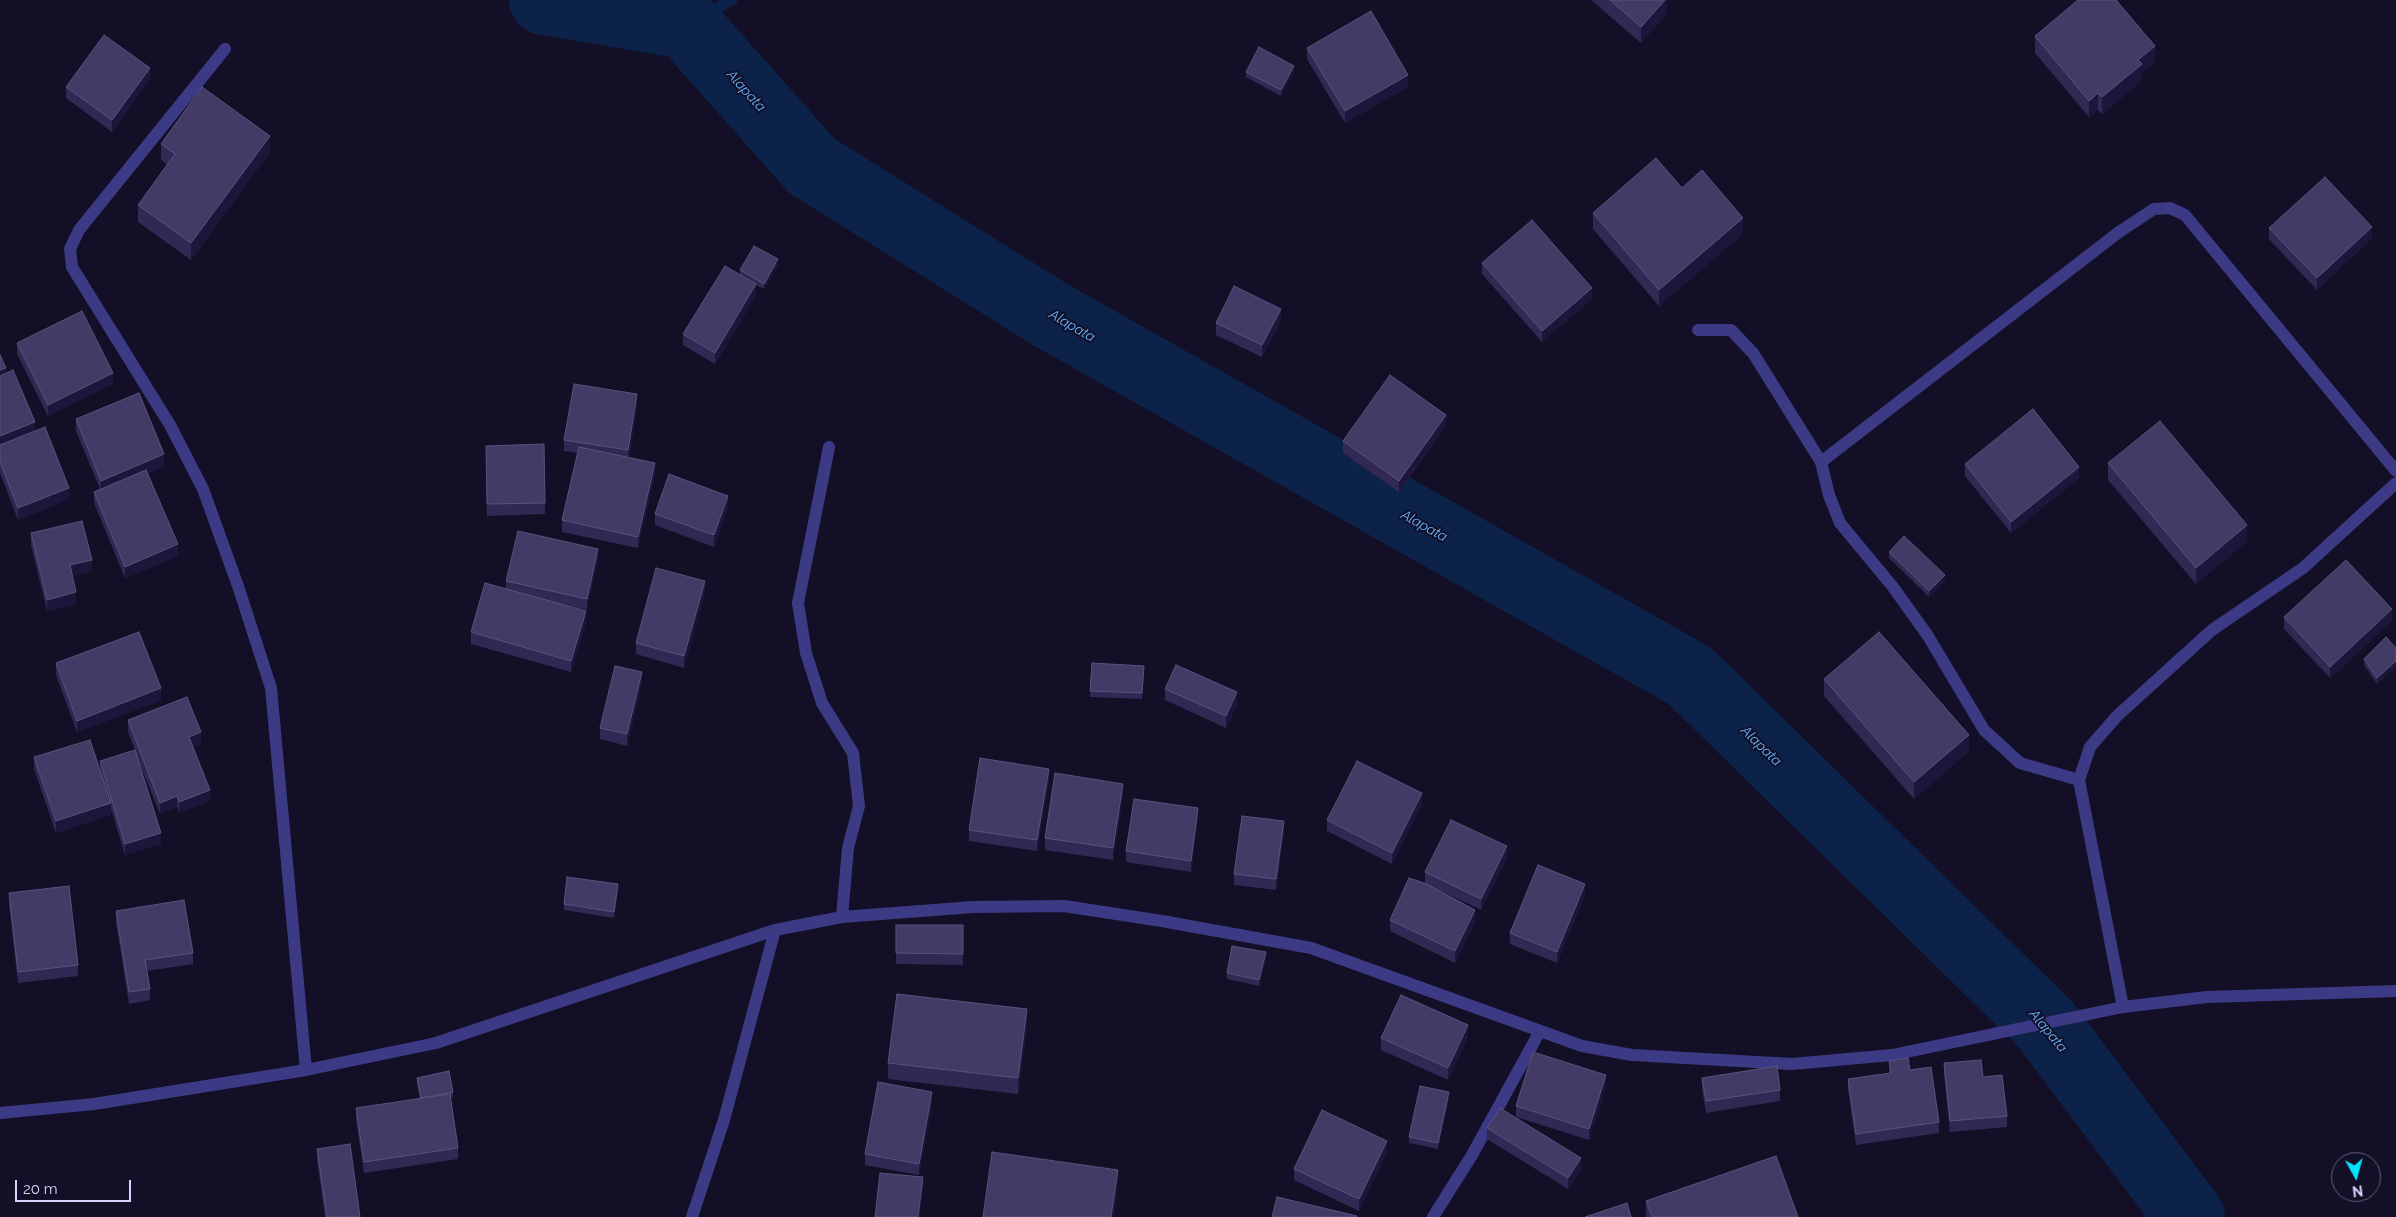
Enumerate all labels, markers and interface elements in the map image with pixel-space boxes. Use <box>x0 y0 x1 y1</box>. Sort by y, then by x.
water label: Alapata <box>723 67 769 115</box>
water label: Alapata <box>1046 306 1098 346</box>
water label: Alapata <box>1398 506 1450 546</box>
water label: Alapata <box>1737 722 1785 770</box>
water label: Alapata <box>2025 1006 2071 1056</box>
north arrow <box>2331 1152 2381 1202</box>
scale bar <box>18 1170 134 1202</box>
text: 20 m <box>23 1180 58 1198</box>
text: N <box>2351 1182 2364 1199</box>

